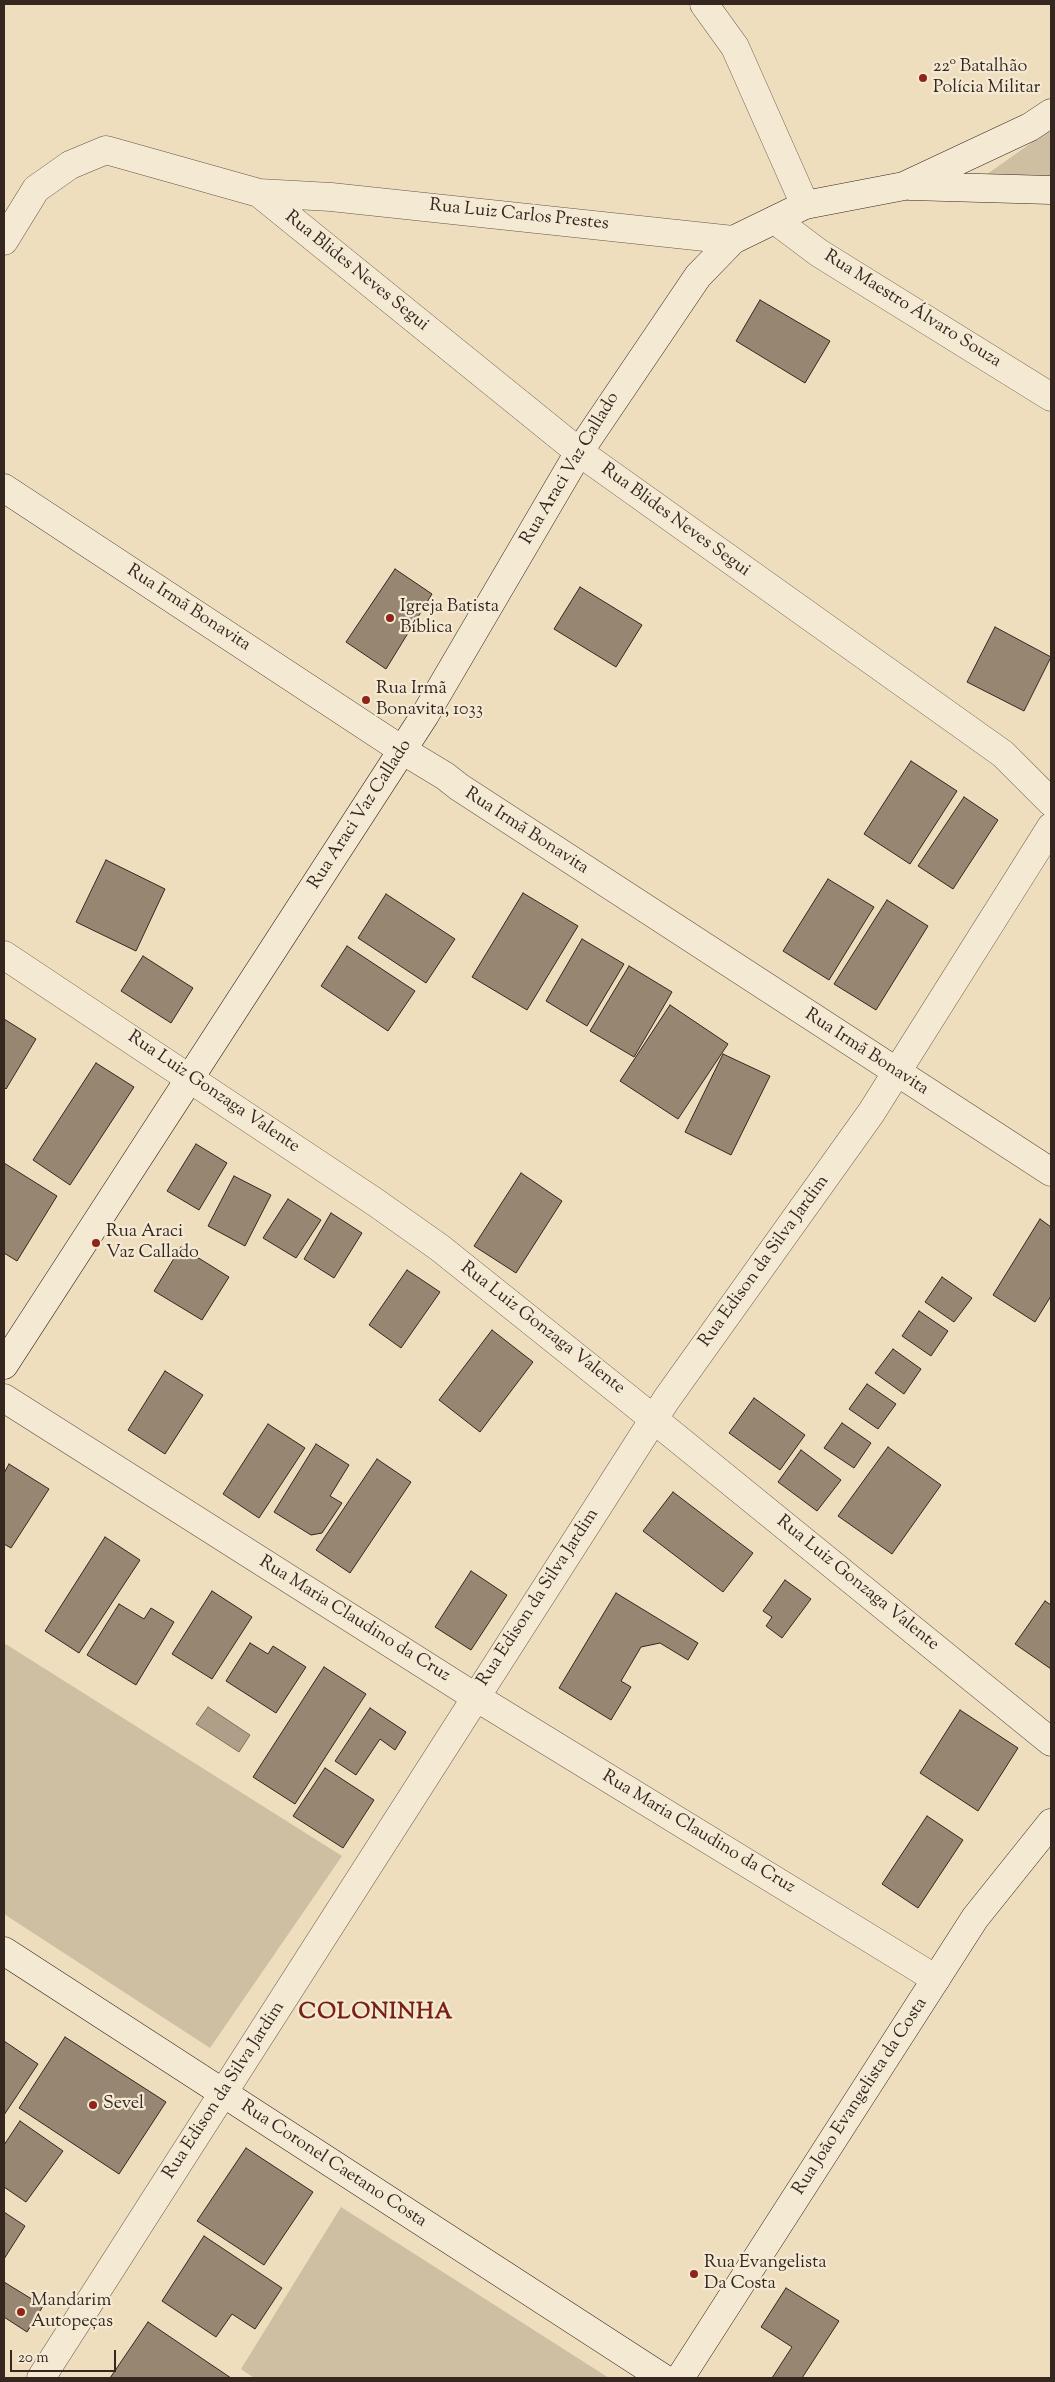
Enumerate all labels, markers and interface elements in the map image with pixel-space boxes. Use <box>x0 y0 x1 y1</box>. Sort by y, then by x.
place label: 22º Batalhão Polícia Militar <box>933 57 1040 100</box>
marker: 22º Batalhão Polícia Militar <box>917 72 929 84</box>
street label: Rua Luiz Carlos Prestes <box>428 196 610 236</box>
street label: Rua Blides Neves Segui <box>280 207 432 337</box>
street label: Rua Maestro Álvaro Souza <box>819 247 1005 373</box>
street label: Rua Araci Vaz Callado <box>517 389 625 549</box>
street label: Rua Blides Neves Segui <box>596 460 754 582</box>
street label: Rua Irmã Bonavita <box>122 561 254 657</box>
place label: Igreja Batista Bíblica <box>400 597 499 640</box>
marker: Igreja Batista Bíblica <box>384 612 396 624</box>
place label: Rua Irmã Bonavita, 1033 <box>376 679 483 722</box>
marker: Rua Irmã Bonavita, 1033 <box>360 694 372 706</box>
street label: Rua Araci Vaz Callado <box>305 736 417 894</box>
street label: Rua Irmã Bonavita <box>460 784 592 880</box>
street label: Rua Irmã Bonavita <box>800 1005 932 1101</box>
street label: Rua Luiz Gonzaga Valente <box>123 1027 303 1159</box>
street label: Rua Edison da Silva Jardim <box>695 1172 835 1352</box>
place label: Rua Araci Vaz Callado <box>106 1222 199 1264</box>
marker: Rua Araci Vaz Callado <box>90 1237 102 1249</box>
street label: Rua Luiz Gonzaga Valente <box>455 1258 629 1400</box>
street label: Rua Edison da Silva Jardim <box>474 1505 604 1691</box>
street label: Rua Luiz Gonzaga Valente <box>771 1512 943 1656</box>
street label: Rua Maria Claudino da Cruz <box>254 1552 454 1688</box>
street label: Rua Maria Claudino da Cruz <box>598 1767 798 1899</box>
street label: Rua João Evangelista da Costa <box>789 1994 933 2200</box>
street label: Rua Edison da Silva Jardim <box>160 1998 290 2184</box>
district label: COLONINHA <box>297 2001 455 2027</box>
place label: Sevel <box>103 2094 144 2116</box>
street label: Rua Coronel Caetano Costa <box>236 2097 430 2233</box>
marker: Sevel <box>87 2099 99 2111</box>
place label: Rua Evangelista Da Costa <box>704 2253 827 2296</box>
marker: Rua Evangelista Da Costa <box>688 2268 700 2280</box>
place label: Mandarim Autopeças <box>31 2291 113 2334</box>
marker: Mandarim Autopeças <box>15 2306 27 2318</box>
scale bar <box>12 2340 119 2372</box>
text: 20 m <box>18 2348 49 2369</box>

